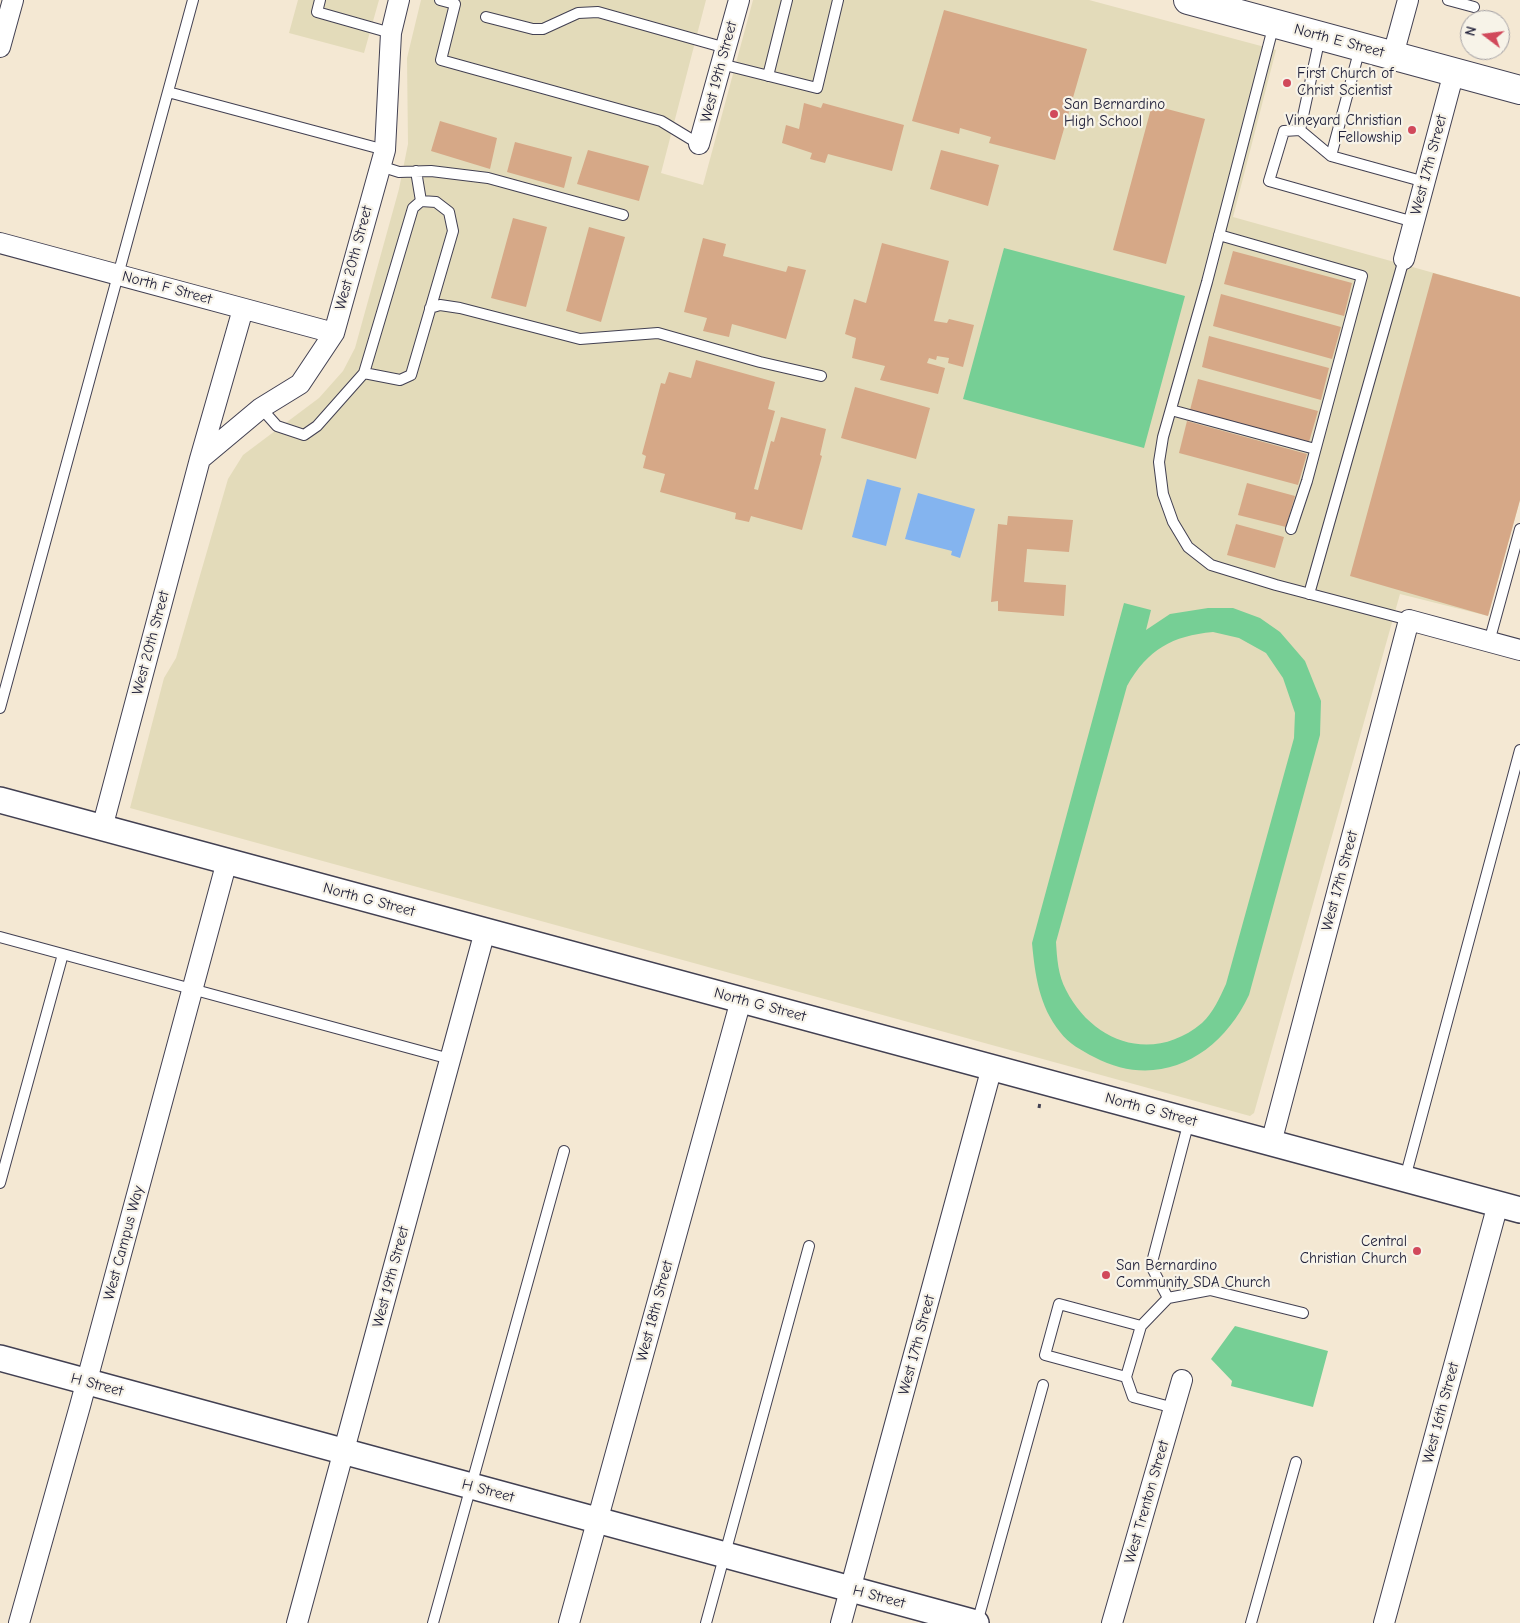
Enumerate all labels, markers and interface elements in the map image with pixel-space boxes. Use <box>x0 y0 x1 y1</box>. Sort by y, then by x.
north arrow <box>1460 10 1510 60</box>
street label: West 19th Street <box>697 20 741 124</box>
street label: North E Street <box>1292 20 1386 62</box>
text: N <box>1462 25 1480 38</box>
place label: First Church of Christ Scientist <box>1297 65 1393 100</box>
marker: First Church of Christ Scientist <box>1281 77 1293 89</box>
place label: San Bernardino High School <box>1064 96 1165 131</box>
marker: San Bernardino High School <box>1048 108 1060 120</box>
place label: Vineyard Christian Fellowship <box>1285 112 1402 147</box>
street label: West 17th Street <box>1407 113 1451 217</box>
marker: Vineyard Christian Fellowship <box>1406 124 1418 136</box>
street label: West 20th Street <box>331 204 377 312</box>
street label: North F Street <box>120 267 214 309</box>
street label: West 20th Street <box>128 589 174 697</box>
street label: West 17th Street <box>1318 829 1362 933</box>
street label: North G Street <box>321 879 417 921</box>
street label: North G Street <box>712 984 808 1026</box>
street label: North G Street <box>1103 1089 1199 1131</box>
street label: West Campus Way <box>100 1184 148 1302</box>
street label: West 19th Street <box>369 1225 413 1329</box>
place label: Central Christian Church <box>1300 1233 1407 1268</box>
marker: Central Christian Church <box>1411 1245 1423 1257</box>
place label: San Bernardino Community SDA Church <box>1116 1257 1270 1292</box>
street label: West 18th Street <box>633 1259 677 1363</box>
marker: San Bernardino Community SDA Church <box>1100 1269 1112 1281</box>
street label: West 17th Street <box>895 1293 939 1397</box>
street label: West 16th Street <box>1419 1360 1463 1466</box>
street label: H Street <box>69 1369 125 1401</box>
street label: West Trenton Street <box>1121 1438 1173 1566</box>
street label: H Street <box>460 1475 516 1507</box>
street label: H Street <box>851 1581 907 1613</box>

